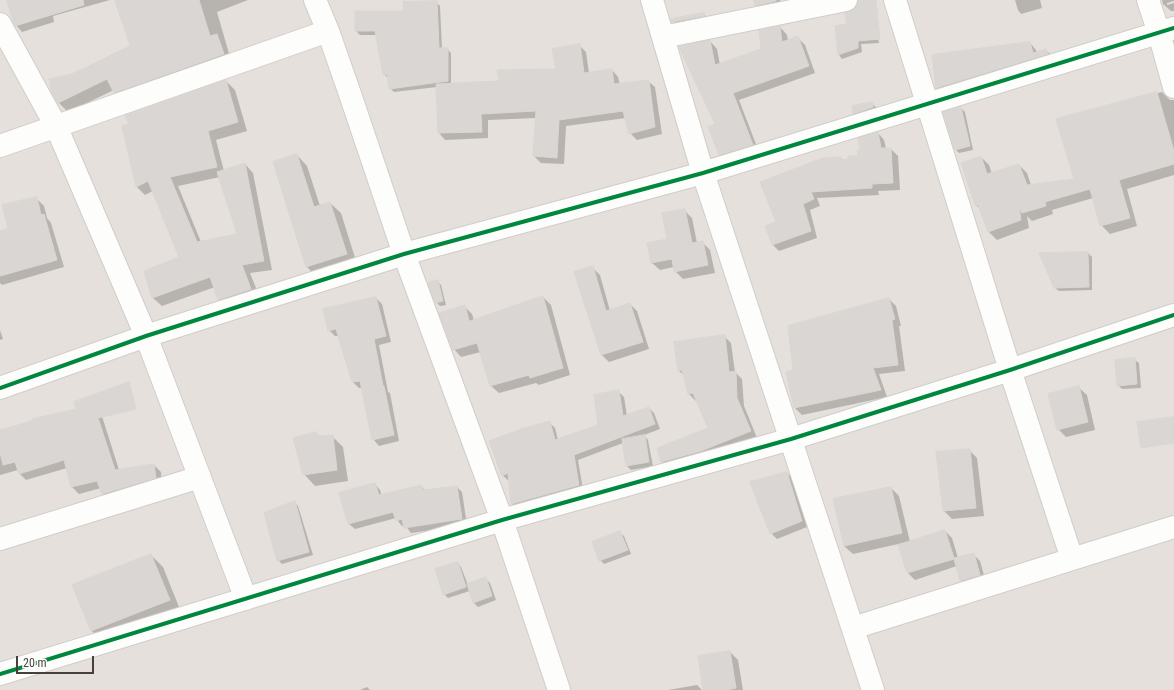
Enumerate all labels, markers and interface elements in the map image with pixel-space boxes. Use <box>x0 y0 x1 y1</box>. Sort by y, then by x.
scale bar <box>18 648 96 674</box>
text: 20 m <box>23 656 47 670</box>

